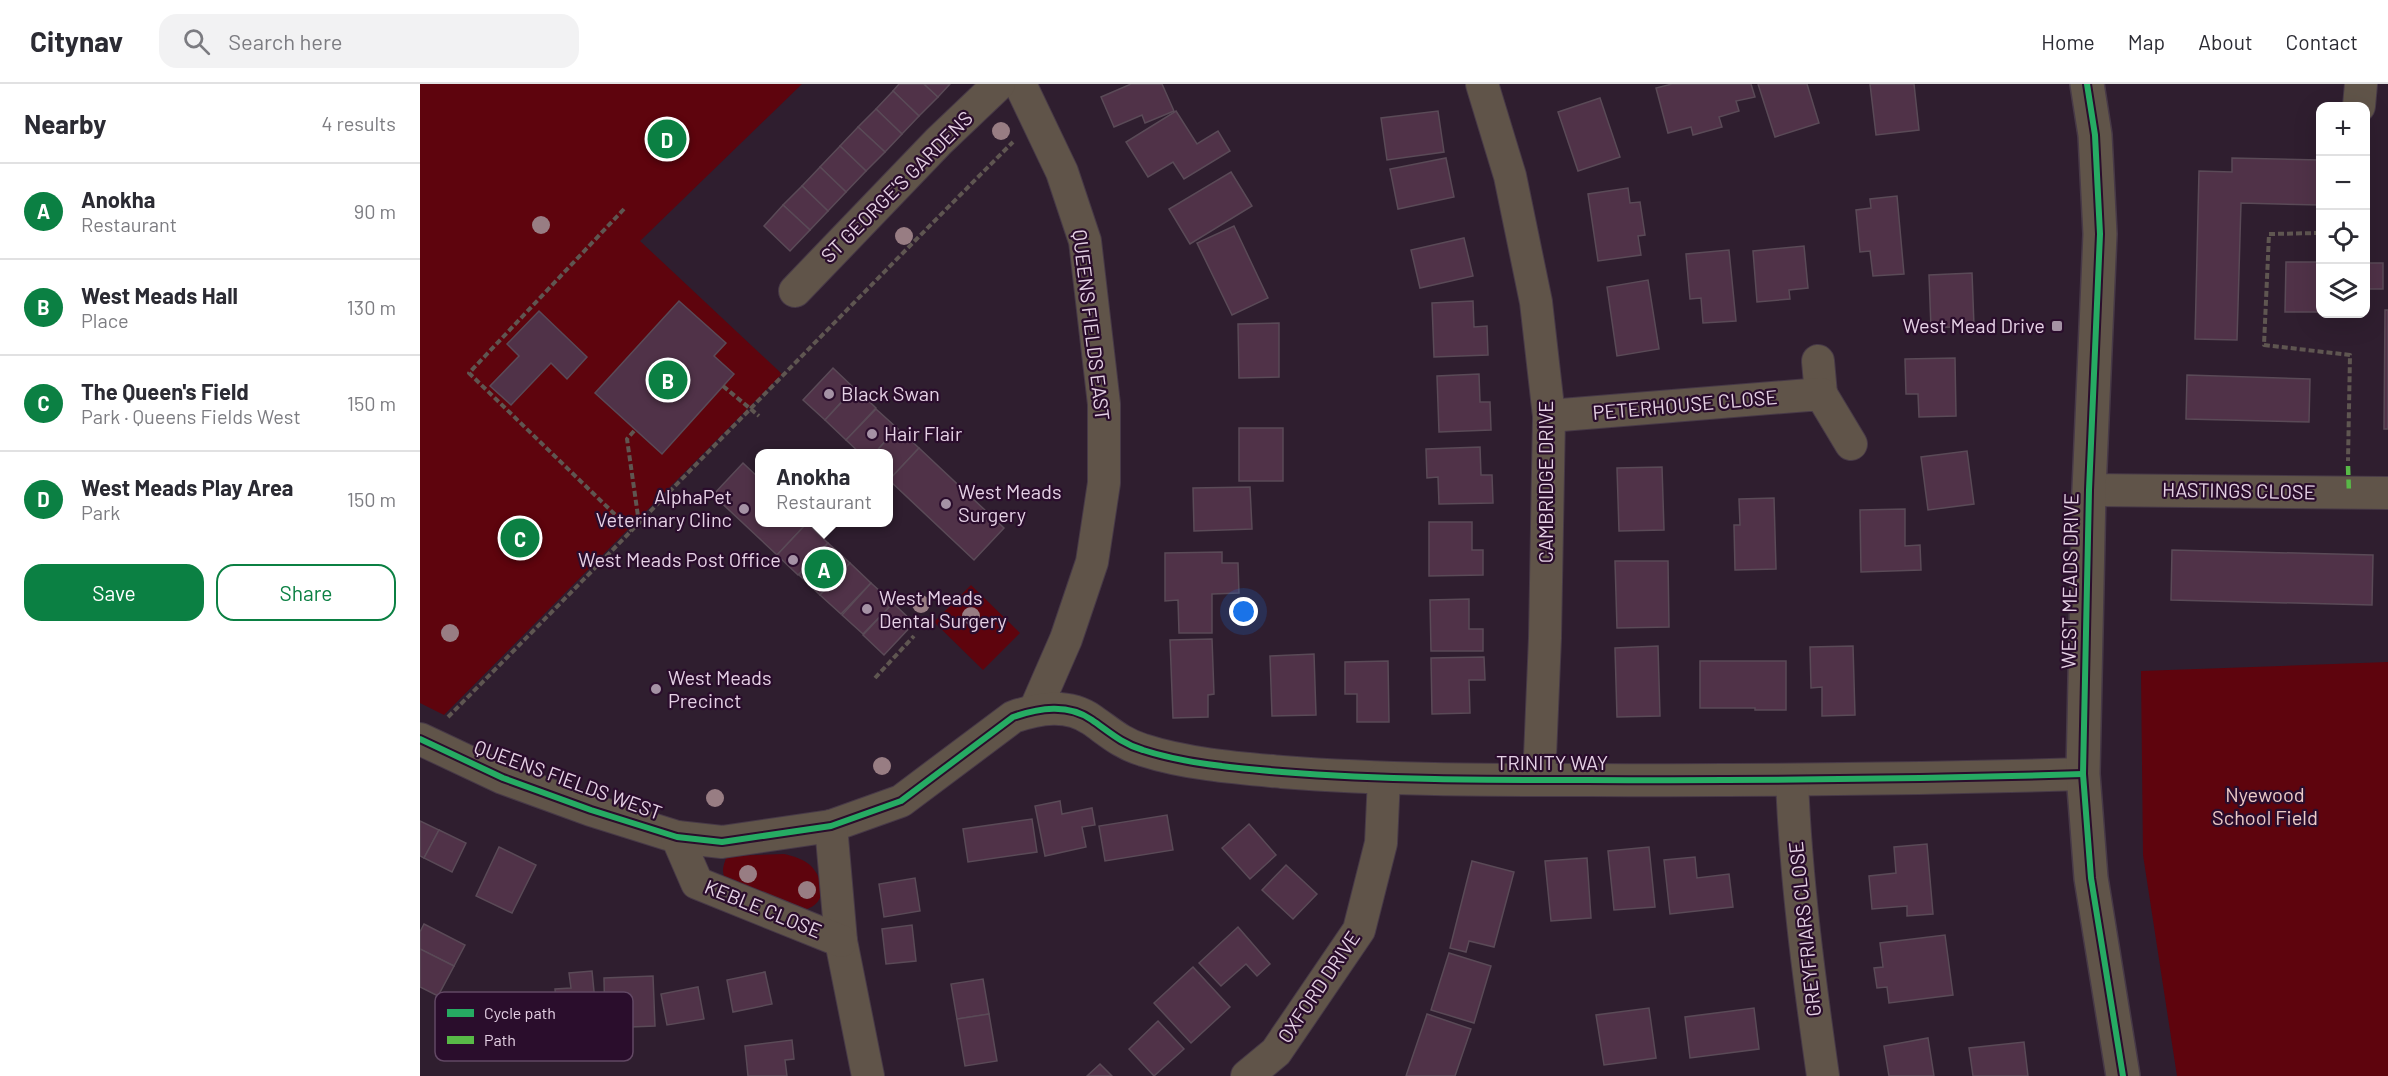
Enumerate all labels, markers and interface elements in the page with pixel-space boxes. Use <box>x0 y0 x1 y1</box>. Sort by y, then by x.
search box <box>159 14 579 68</box>
text: Citynav <box>30 24 123 58</box>
icon: search <box>180 25 213 58</box>
text: Search here <box>228 28 343 54</box>
text: Home <box>2041 29 2095 54</box>
text: Map <box>2128 29 2165 54</box>
text: About <box>2198 29 2253 54</box>
text: Contact <box>2286 29 2358 54</box>
map controls <box>2316 102 2370 318</box>
button: + <box>2316 102 2370 156</box>
street label: ST GEORGE'S GARDENS <box>815 105 977 267</box>
text: Nearby <box>24 108 106 139</box>
text: 4 results <box>321 111 396 135</box>
pin: D <box>648 116 686 162</box>
button: − <box>2316 156 2370 210</box>
text: Anokha <box>81 186 155 212</box>
text: A <box>37 199 50 223</box>
text: 90 m <box>354 199 396 223</box>
button: locate <box>2316 210 2370 264</box>
text: Restaurant <box>81 212 177 236</box>
street label: QUEENS FIELDS EAST <box>1068 228 1116 422</box>
button: layers <box>2316 264 2370 318</box>
text: West Meads Hall <box>81 282 238 308</box>
text: B <box>37 295 50 319</box>
text: 130 m <box>347 295 396 319</box>
text: Place <box>81 308 129 332</box>
place label: West Mead Drive <box>1903 313 2045 337</box>
marker: West Mead Drive <box>2050 319 2064 333</box>
pin: B <box>648 358 688 402</box>
text: The Queen's Field <box>81 378 249 404</box>
place label: Black Swan <box>841 381 940 405</box>
street label: PETERHOUSE CLOSE <box>1591 384 1778 424</box>
marker: Black Swan <box>822 387 836 401</box>
text: C <box>37 391 50 415</box>
text: 150 m <box>347 391 396 415</box>
street label: CAMBRIDGE DRIVE <box>1533 401 1557 563</box>
text: Park · Queens Fields West <box>81 404 301 428</box>
place label: Hair Flair <box>884 421 962 445</box>
marker: Hair Flair <box>865 427 879 441</box>
popup <box>755 449 893 527</box>
text: Anokha <box>776 463 850 489</box>
text: West Meads Play Area <box>81 474 293 500</box>
street label: HASTINGS CLOSE <box>2162 477 2316 503</box>
place label: West Meads Surgery <box>958 479 1062 526</box>
place label: AlphaPet Veterinary Clinc <box>596 484 732 531</box>
text: D <box>37 487 50 511</box>
text: 150 m <box>347 487 396 511</box>
text: Restaurant <box>776 489 872 513</box>
street label: WEST MEADS DRIVE <box>2055 493 2083 669</box>
marker: West Meads Surgery <box>939 497 953 511</box>
text: Park <box>81 500 120 524</box>
marker: AlphaPet Veterinary Clinc <box>737 502 751 516</box>
pin: C <box>500 516 540 560</box>
pin: A <box>804 546 844 592</box>
place label: West Meads Post Office <box>578 547 781 571</box>
marker: West Meads Post Office <box>786 553 800 567</box>
button: Save <box>24 564 204 621</box>
button: Share <box>216 564 396 621</box>
place label: West Meads Dental Surgery <box>879 585 1007 632</box>
your location <box>1229 597 1258 626</box>
marker: West Meads Dental Surgery <box>860 602 874 616</box>
place label: West Meads Precinct <box>668 665 772 712</box>
marker: West Meads Precinct <box>649 682 663 696</box>
street label: QUEENS FIELDS WEST <box>471 734 665 824</box>
street label: TRINITY WAY <box>1496 750 1608 774</box>
park label: Nyewood School Field <box>2212 782 2318 829</box>
street label: GREYFRIARS CLOSE <box>1783 840 1825 1018</box>
street label: KEBLE CLOSE <box>701 874 825 942</box>
street label: OXFORD DRIVE <box>1272 926 1364 1047</box>
legend <box>435 992 633 1061</box>
text: Cycle path <box>484 1003 556 1022</box>
text: Path <box>484 1030 516 1049</box>

